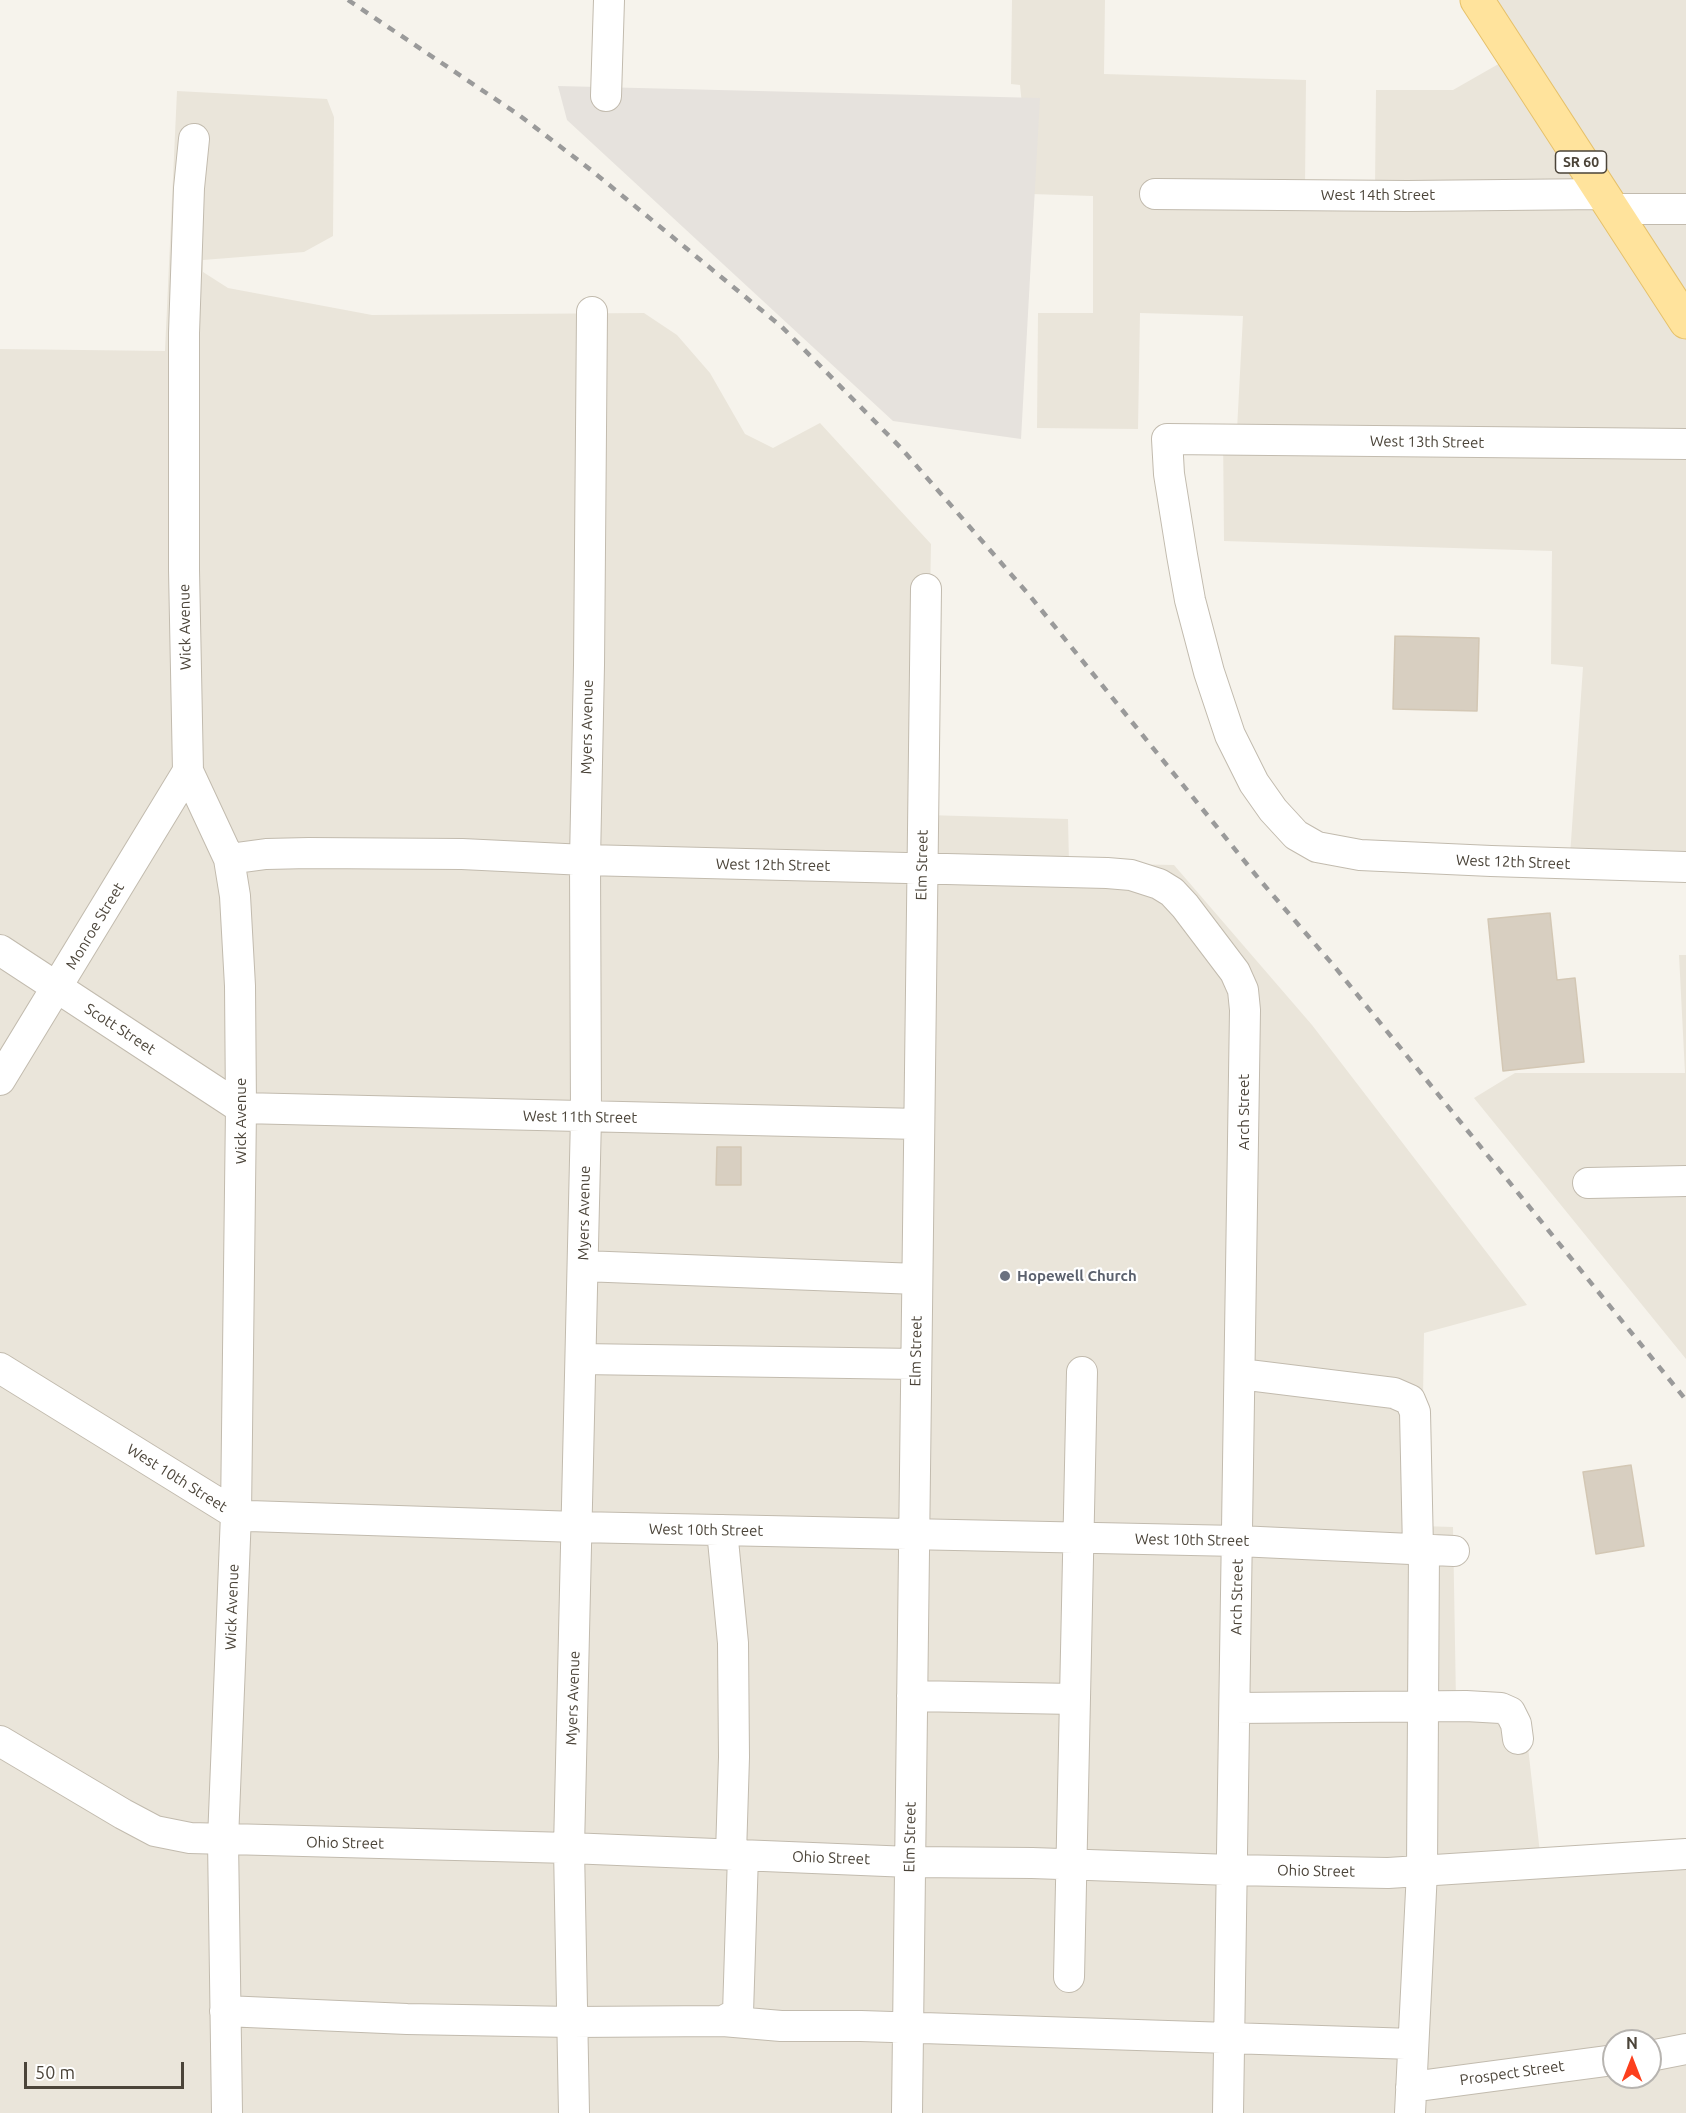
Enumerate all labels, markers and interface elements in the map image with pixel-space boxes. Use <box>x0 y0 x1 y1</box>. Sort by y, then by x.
road number: SR 60 <box>1556 151 1606 173</box>
street label: West 14th Street <box>1321 186 1435 204</box>
street label: West 13th Street <box>1370 432 1484 452</box>
street label: Wick Avenue <box>175 584 195 670</box>
street label: Myers Avenue <box>577 680 597 774</box>
street label: Elm Street <box>912 830 932 900</box>
street label: West 12th Street <box>1455 851 1571 873</box>
street label: West 12th Street <box>716 855 830 875</box>
street label: Monroe Street <box>62 879 128 973</box>
street label: Scott Street <box>81 999 159 1059</box>
street label: Arch Street <box>1235 1074 1253 1150</box>
street label: Wick Avenue <box>232 1078 250 1164</box>
street label: West 11th Street <box>523 1107 637 1127</box>
street label: Myers Avenue <box>574 1166 594 1260</box>
place label: Hopewell Church <box>1017 1267 1137 1285</box>
marker: Hopewell Church <box>998 1269 1012 1283</box>
street label: Elm Street <box>906 1316 926 1386</box>
street label: West 10th Street <box>124 1440 230 1516</box>
street label: West 10th Street <box>649 1520 763 1540</box>
street label: West 10th Street <box>1135 1530 1249 1550</box>
street label: Arch Street <box>1227 1559 1247 1635</box>
street label: Wick Avenue <box>221 1564 243 1650</box>
street label: Myers Avenue <box>562 1650 584 1746</box>
street label: Elm Street <box>900 1802 920 1872</box>
street label: Ohio Street <box>306 1833 384 1853</box>
street label: Ohio Street <box>792 1848 870 1868</box>
street label: Ohio Street <box>1277 1861 1355 1881</box>
north arrow <box>1602 2029 1662 2089</box>
text: N <box>1626 2034 1638 2052</box>
scale bar <box>27 2050 188 2088</box>
street label: Prospect Street <box>1459 2057 1565 2089</box>
text: 50 m <box>35 2062 75 2082</box>

